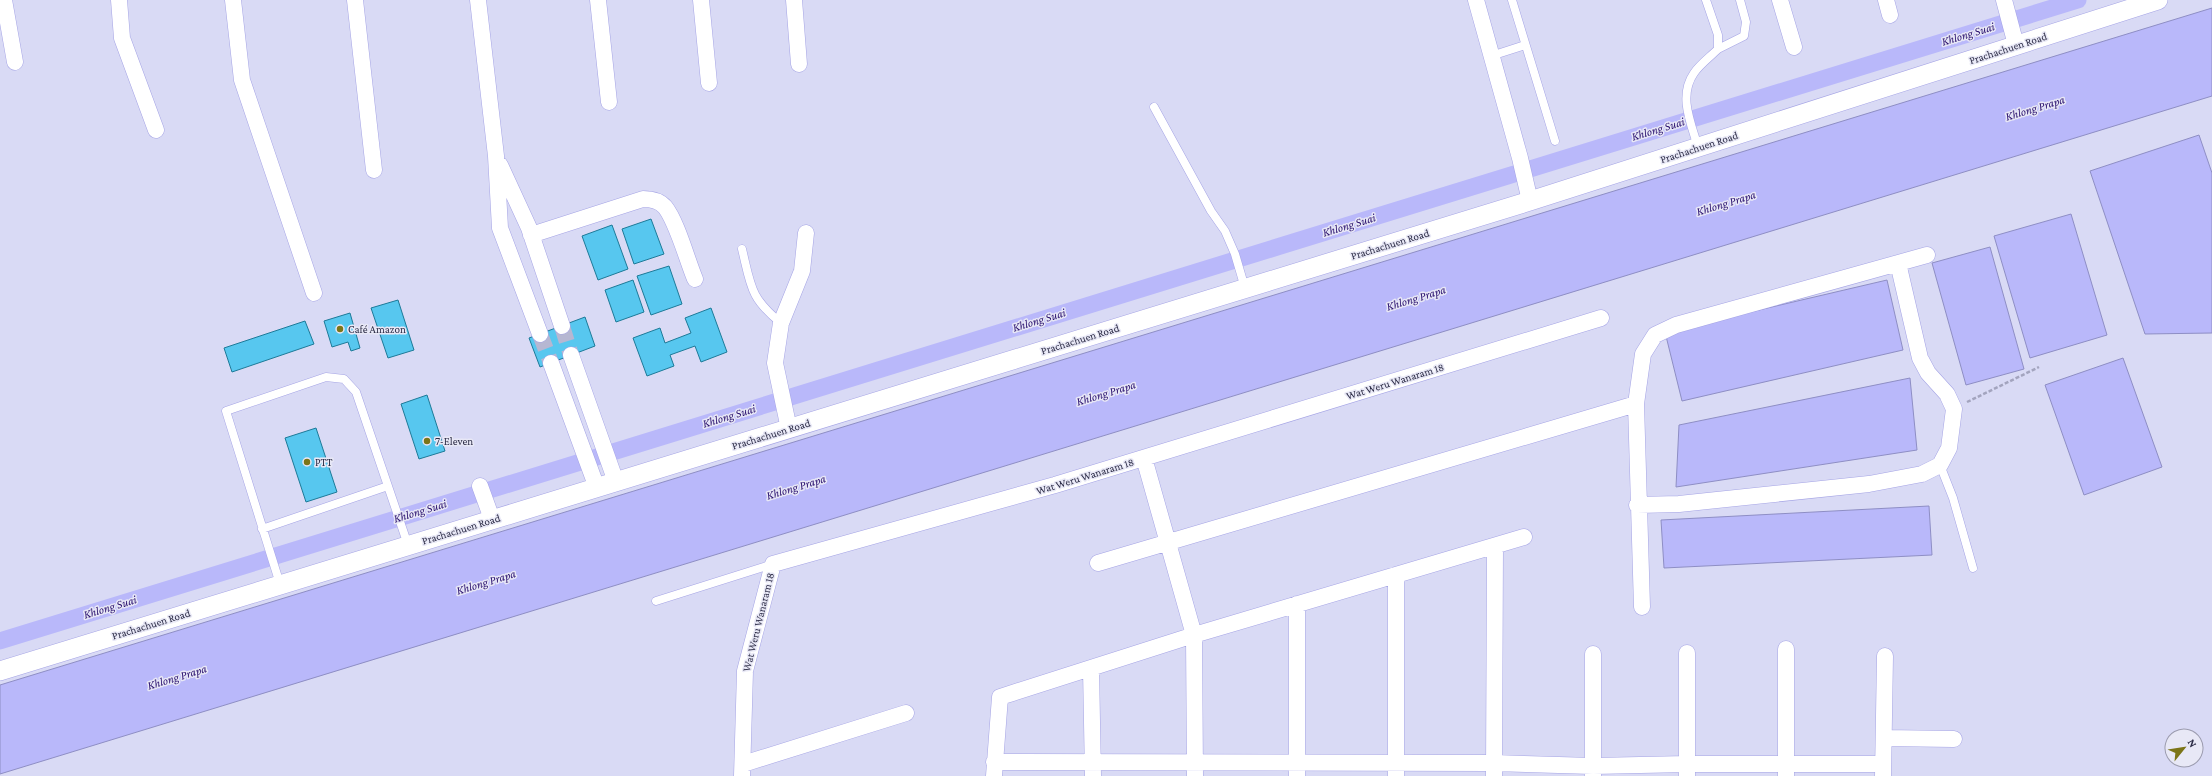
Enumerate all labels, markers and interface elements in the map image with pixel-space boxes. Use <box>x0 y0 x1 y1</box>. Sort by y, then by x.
water label: Khlong Suai <box>1940 19 1997 49</box>
street label: Prachachuen Road <box>1968 30 2049 66</box>
water label: Khlong Prapa <box>2004 92 2067 124</box>
water label: Khlong Suai <box>1630 114 1687 144</box>
street label: Prachachuen Road <box>1659 129 1740 165</box>
water label: Khlong Prapa <box>1695 187 1758 219</box>
water label: Khlong Suai <box>1321 210 1378 240</box>
street label: Prachachuen Road <box>1349 226 1431 262</box>
water label: Khlong Prapa <box>1385 282 1448 314</box>
water label: Khlong Suai <box>1011 305 1068 335</box>
street label: Prachachuen Road <box>1039 321 1121 357</box>
place label: Café Amazon <box>348 323 406 335</box>
marker: Café Amazon <box>335 324 345 334</box>
street label: Wat Weru Wanaram 18 <box>1345 360 1445 402</box>
water label: Khlong Prapa <box>1075 377 1138 409</box>
water label: Khlong Suai <box>701 401 758 431</box>
street label: Prachachuen Road <box>730 416 812 452</box>
place label: 7-Eleven <box>435 435 473 447</box>
marker: 7-Eleven <box>422 436 432 446</box>
street label: Wat Weru Wanaram 18 <box>1035 455 1135 497</box>
place label: PTT <box>315 456 333 468</box>
marker: PTT <box>302 457 312 467</box>
water label: Khlong Prapa <box>765 471 828 503</box>
water label: Khlong Suai <box>392 496 449 526</box>
street label: Prachachuen Road <box>420 511 502 547</box>
water label: Khlong Prapa <box>455 566 518 598</box>
street label: Wat Weru Wanaram 18 <box>740 571 776 673</box>
water label: Khlong Suai <box>82 592 139 622</box>
street label: Prachachuen Road <box>110 606 192 642</box>
water label: Khlong Prapa <box>146 661 209 693</box>
north arrow <box>2164 728 2204 768</box>
text: N <box>2186 737 2200 750</box>

